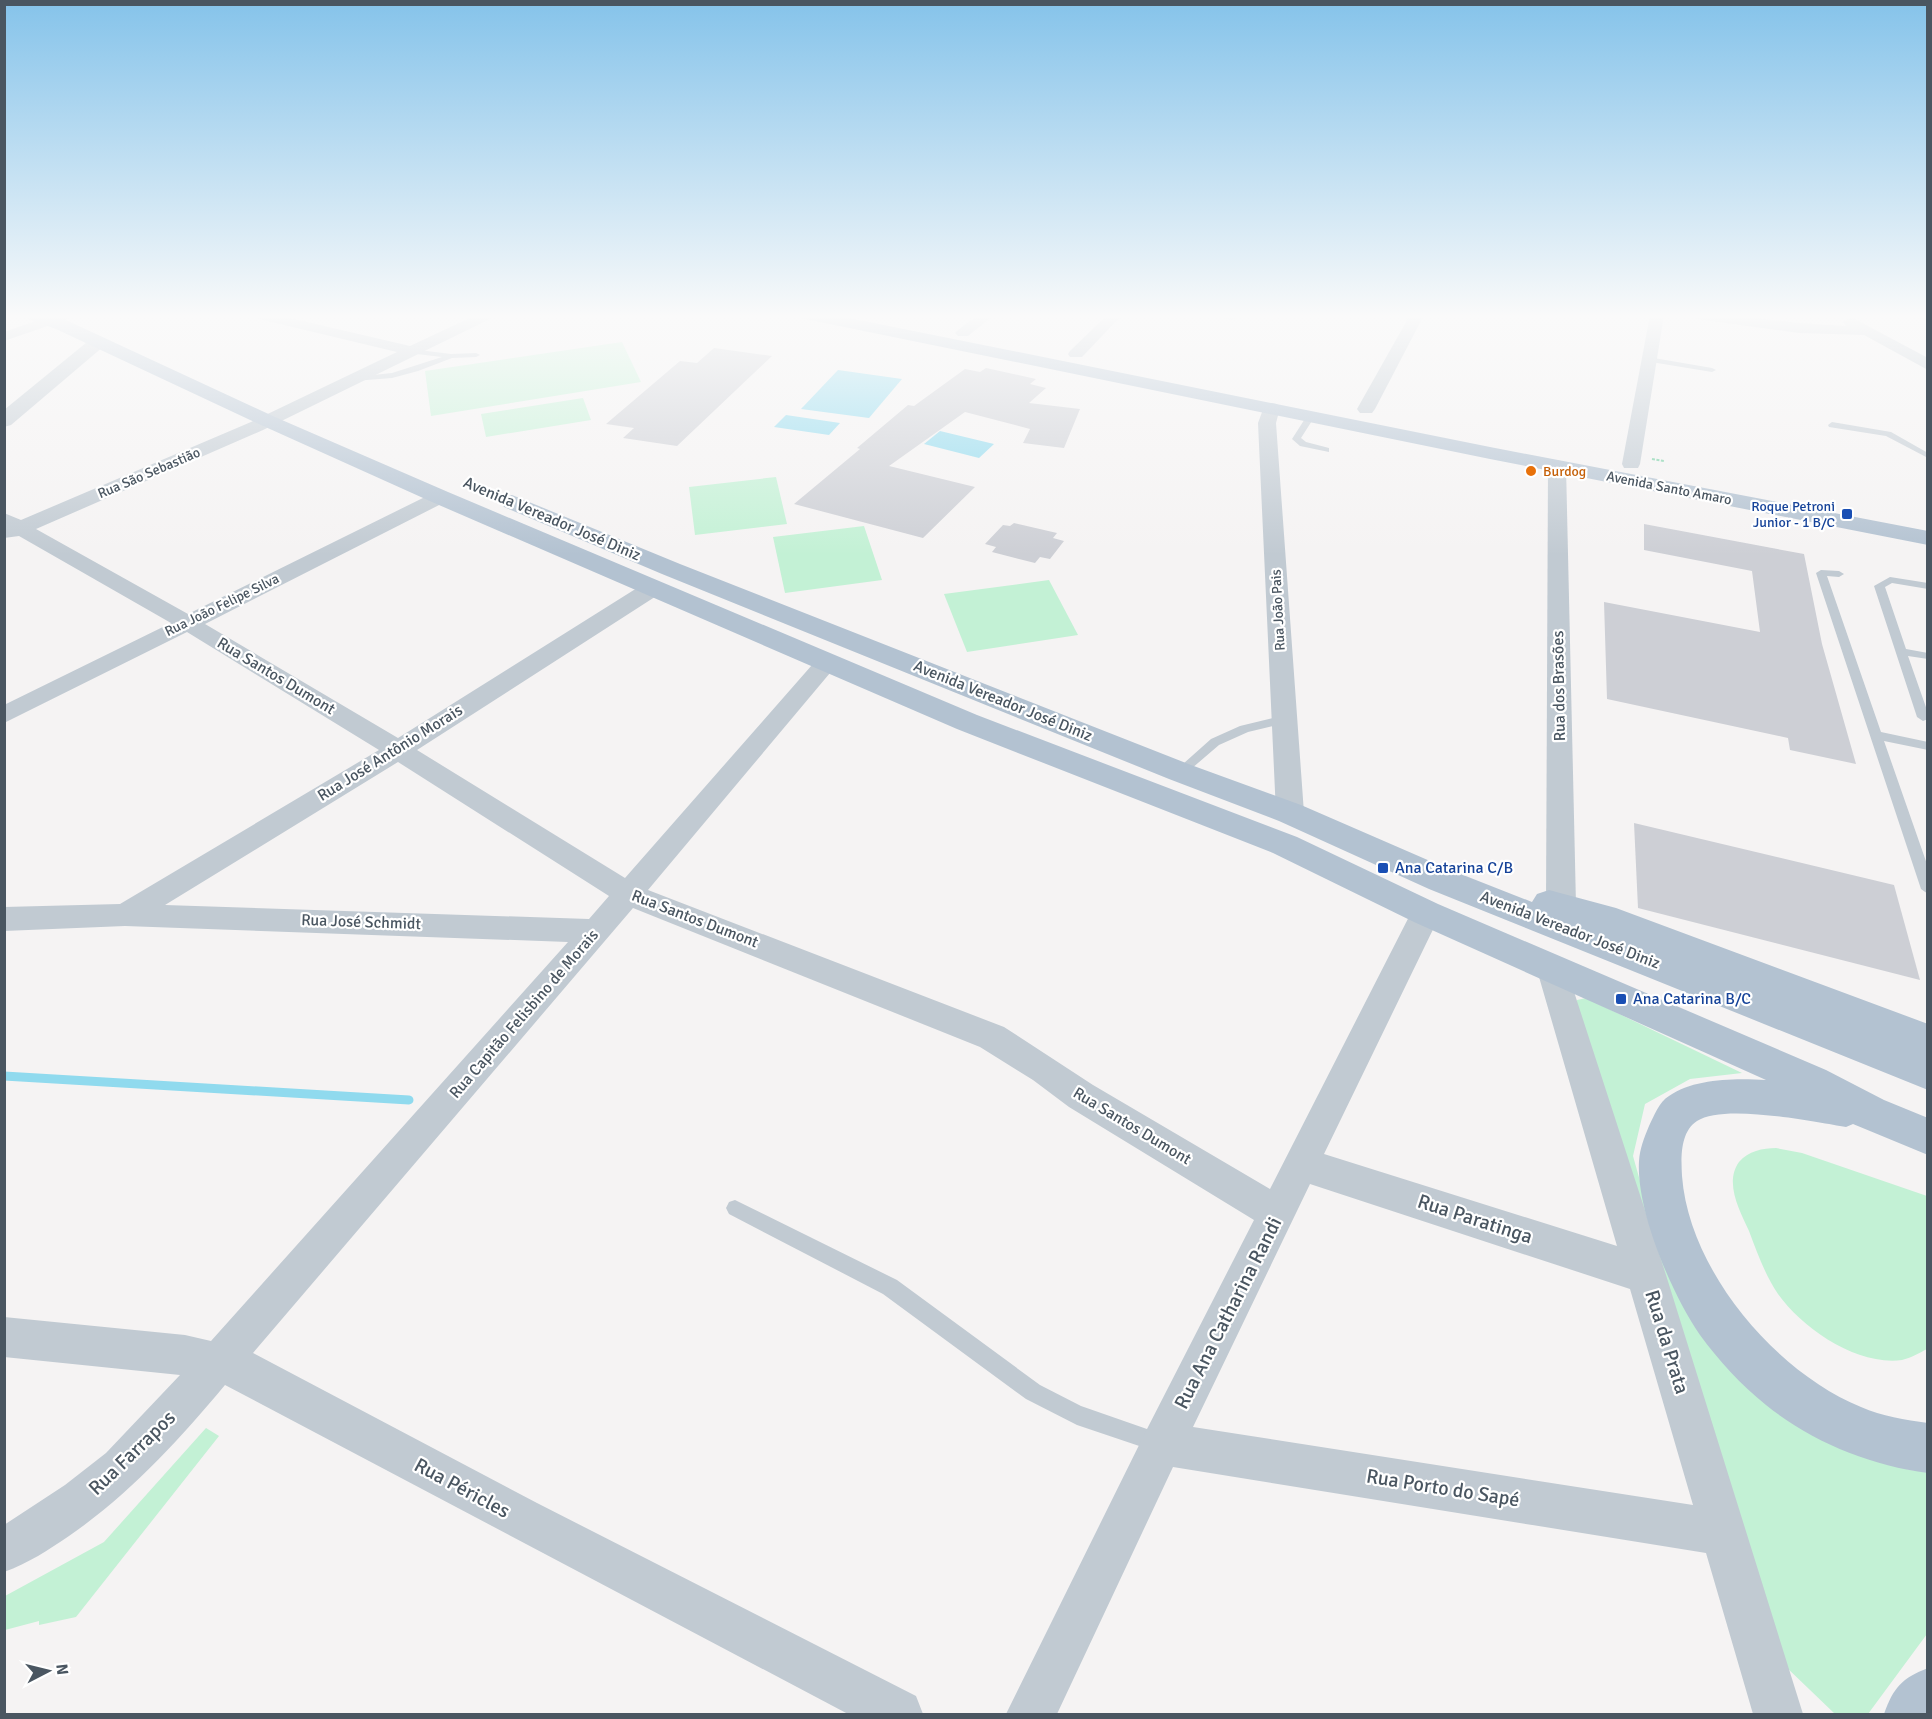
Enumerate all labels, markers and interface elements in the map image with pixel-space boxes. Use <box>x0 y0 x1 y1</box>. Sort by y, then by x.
street label: Rua São Sebastião <box>95 444 203 502</box>
place label: Burdog <box>1543 463 1586 480</box>
marker: Burdog <box>1524 464 1538 478</box>
street label: Avenida Santo Amaro <box>1605 468 1733 508</box>
street label: Avenida Vereador José Diniz <box>460 472 644 566</box>
place label: Roque Petroni Junior - 1 B/C <box>1751 498 1835 531</box>
marker: Roque Petroni Junior - 1 B/C <box>1840 507 1854 521</box>
street label: Rua João Pais <box>1267 569 1289 651</box>
street label: Rua João Felipe Silva <box>162 570 282 640</box>
street label: Rua dos Brasões <box>1548 631 1570 741</box>
street label: Rua Santos Dumont <box>213 633 339 719</box>
street label: Avenida Vereador José Diniz <box>911 656 1095 746</box>
street label: Rua José Antônio Morais <box>314 700 466 806</box>
place label: Ana Catarina C/B <box>1395 858 1513 878</box>
marker: Ana Catarina C/B <box>1376 861 1390 875</box>
street label: Rua Santos Dumont <box>629 886 762 953</box>
street label: Avenida Vereador José Diniz <box>1477 886 1663 974</box>
street label: Rua José Schmidt <box>301 910 422 934</box>
street label: Rua Capitão Felisbino de Morais <box>445 925 603 1103</box>
place label: Ana Catarina B/C <box>1633 989 1751 1009</box>
marker: Ana Catarina B/C <box>1614 992 1628 1006</box>
street label: Rua Santos Dumont <box>1069 1083 1195 1169</box>
street label: Rua Paratinga <box>1414 1189 1536 1249</box>
street label: Rua Ana Catharina Randi <box>1169 1213 1287 1413</box>
street label: Rua da Prata <box>1639 1287 1695 1397</box>
street label: Rua Farrapos <box>83 1405 181 1501</box>
street label: Rua Péricles <box>410 1452 514 1524</box>
street label: Rua Porto do Sapé <box>1365 1464 1521 1512</box>
north arrow <box>18 1641 78 1701</box>
text: N <box>51 1663 72 1676</box>

